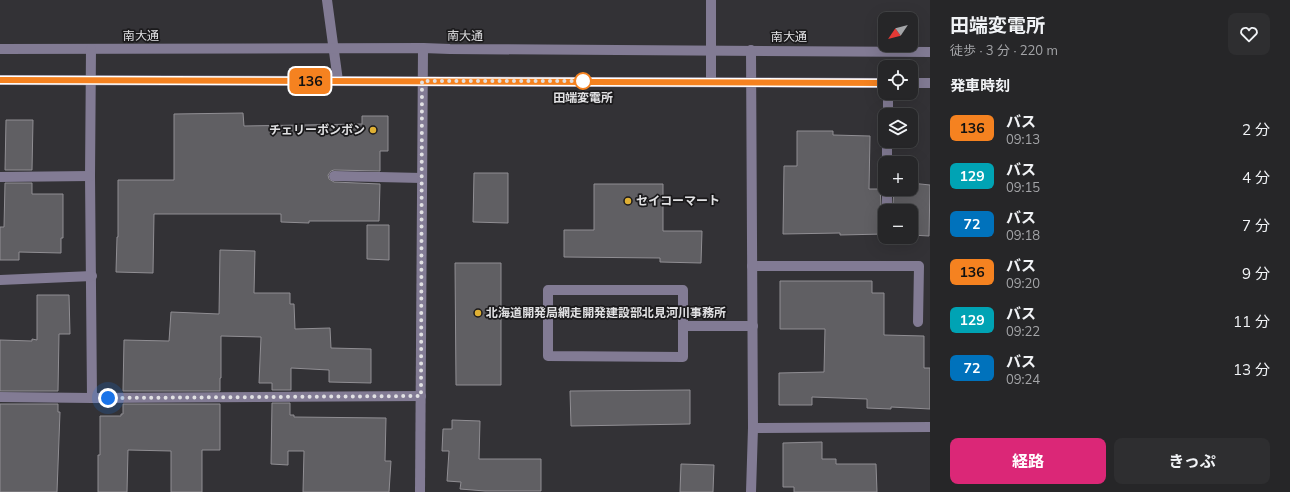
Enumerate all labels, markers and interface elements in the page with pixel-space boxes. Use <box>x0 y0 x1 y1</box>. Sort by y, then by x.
north arrow <box>878 12 918 52</box>
map controls <box>878 12 918 244</box>
text: 田端変電所 <box>950 13 1045 37</box>
button: heart <box>1228 13 1270 55</box>
street label: 南大通 <box>123 28 159 43</box>
street label: 南大通 <box>447 28 483 43</box>
street label: 南大通 <box>771 29 807 44</box>
text: 徒歩 · 3 分 · 220 m <box>950 42 1058 58</box>
button: locate <box>878 60 918 100</box>
line badge: 136 <box>287 68 333 94</box>
text: 136 <box>297 72 323 90</box>
marker: 田端変電所 <box>574 72 592 90</box>
text: 発車時刻 <box>950 76 1010 95</box>
place label: 田端変電所 <box>553 90 613 105</box>
button: layers <box>878 108 918 148</box>
text: バス <box>1006 112 1036 131</box>
text: 136 <box>959 119 985 137</box>
text: 2 分 <box>1242 120 1270 139</box>
place label: チェリーボンボン <box>269 122 365 137</box>
marker: チェリーボンボン <box>368 125 378 135</box>
text: 09:13 <box>1006 131 1040 147</box>
button: + <box>878 156 918 196</box>
text: バス <box>1006 160 1036 179</box>
text: 129 <box>959 167 985 185</box>
text: 4 分 <box>1242 168 1270 187</box>
text: 09:15 <box>1006 179 1040 195</box>
place label: セイコーマート <box>636 193 720 208</box>
marker: セイコーマート <box>623 196 633 206</box>
button: − <box>878 204 918 244</box>
text: バス <box>1006 208 1036 227</box>
text: 72 <box>964 215 980 233</box>
text: 7 分 <box>1242 216 1270 235</box>
text: 09:18 <box>1006 227 1040 243</box>
text: バス <box>1006 256 1036 275</box>
text: 136 <box>959 263 985 281</box>
text: 9 分 <box>1242 264 1270 283</box>
text: 09:20 <box>1006 275 1040 291</box>
text: バス <box>1006 304 1036 323</box>
place label: 北海道開発局網走開発建設部北見河川事務所 <box>486 305 726 320</box>
marker: 北海道開発局網走開発建設部北見河川事務所 <box>473 308 483 318</box>
text: 129 <box>959 311 985 329</box>
text: 11 分 <box>1233 312 1270 331</box>
text: 09:22 <box>1006 323 1040 339</box>
text: バス <box>1006 352 1036 371</box>
text: 72 <box>964 359 980 377</box>
text: 13 分 <box>1233 360 1270 379</box>
text: 09:24 <box>1006 371 1040 387</box>
your location <box>98 388 118 408</box>
button: 経路 <box>950 438 1106 484</box>
button: きっぷ <box>1114 438 1270 484</box>

